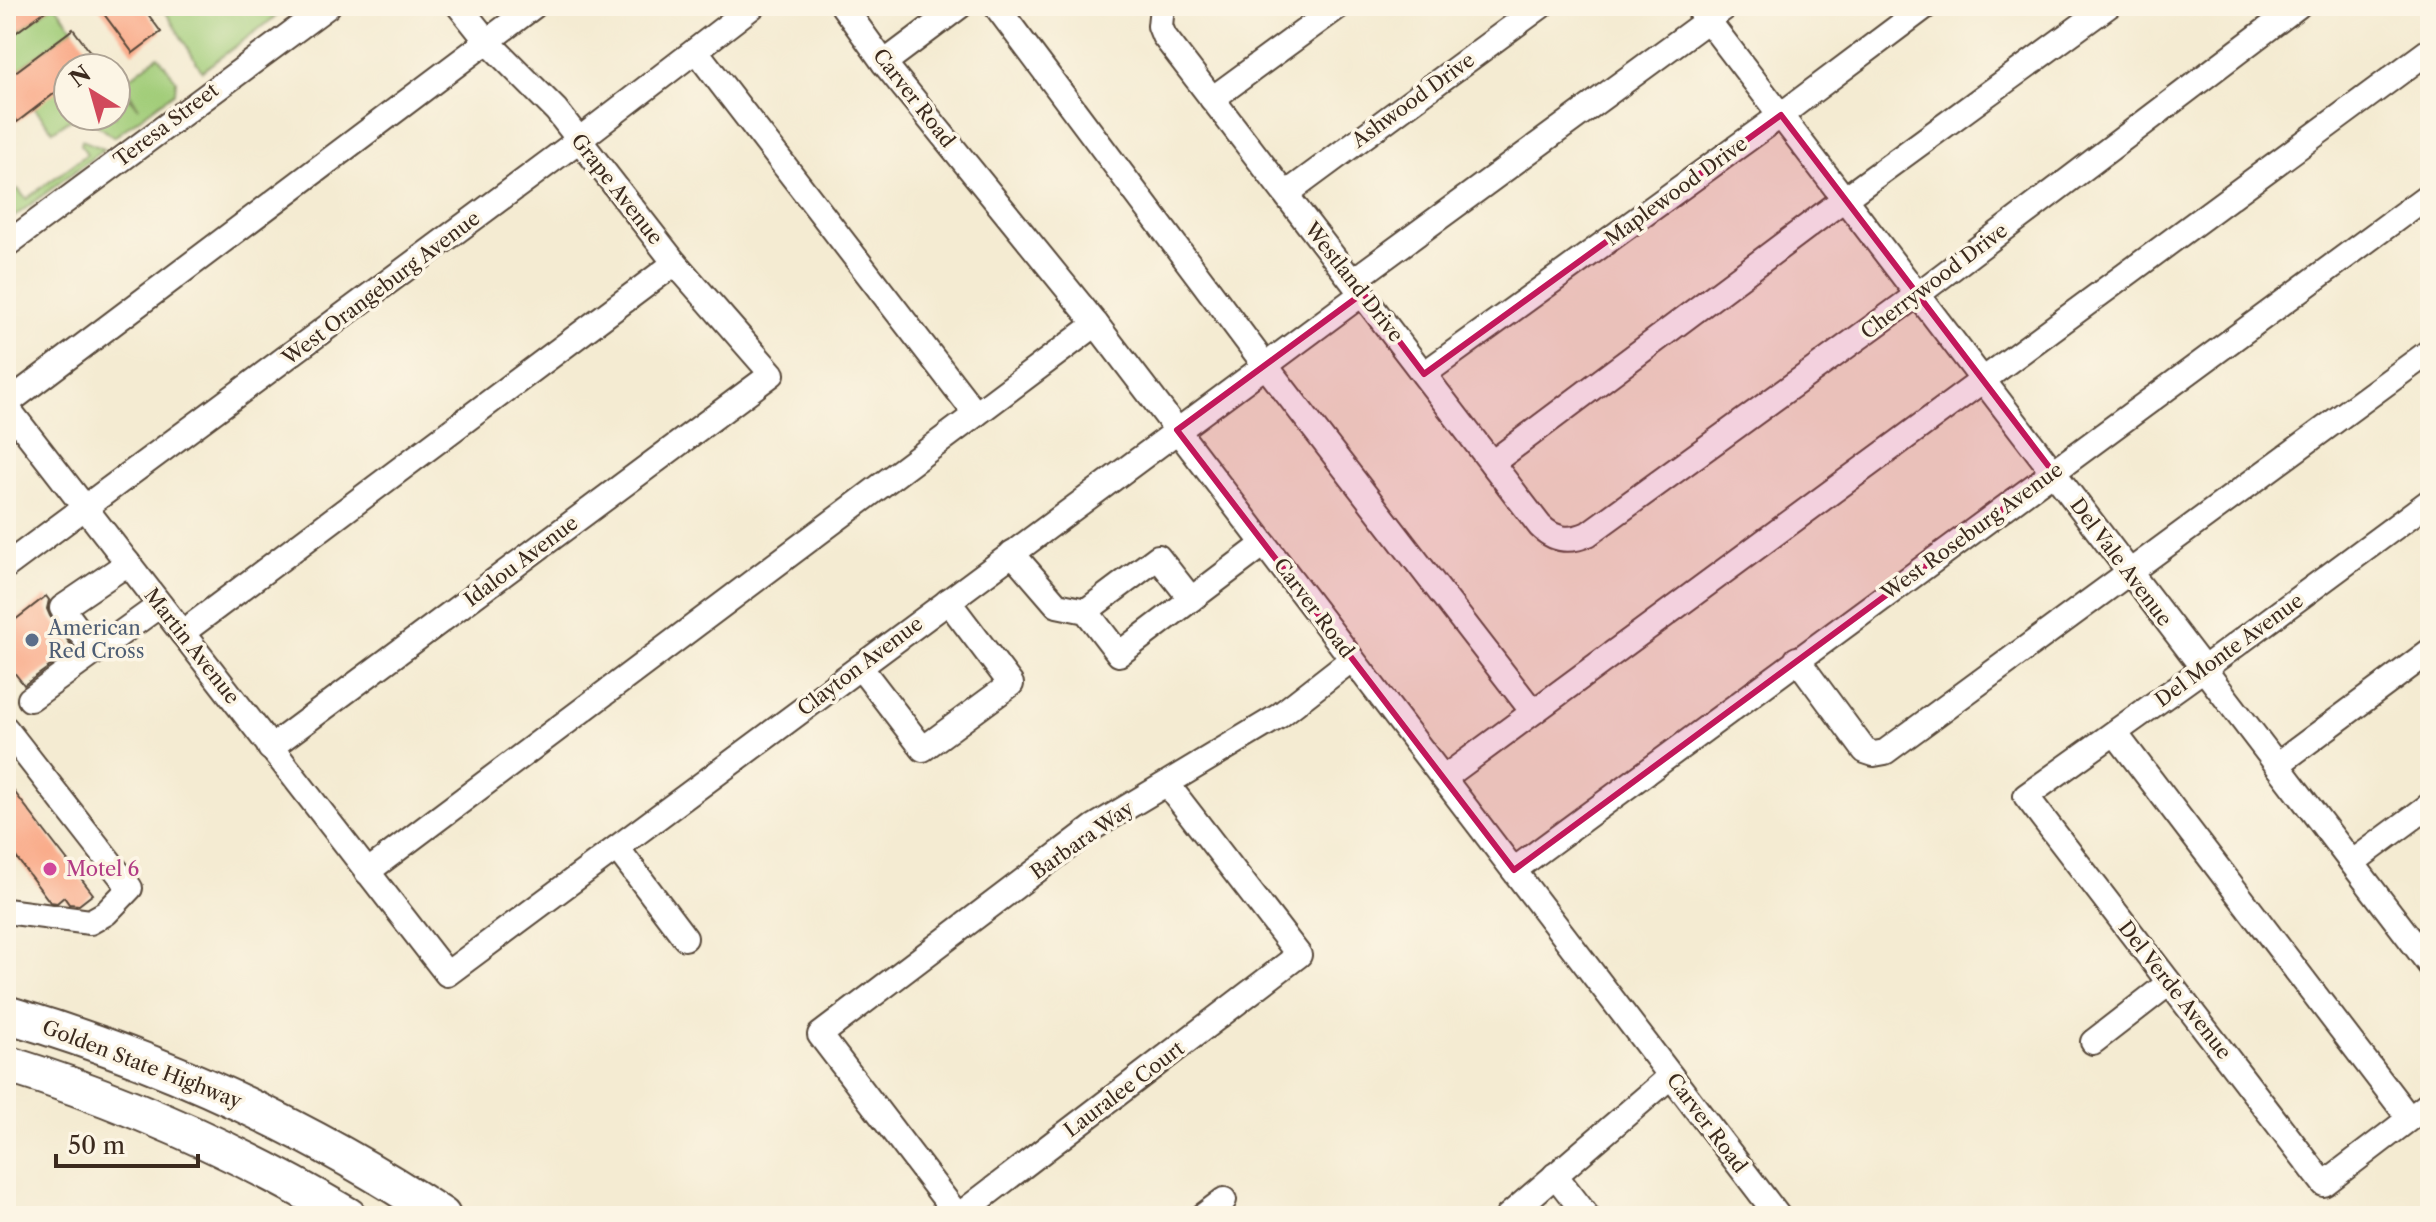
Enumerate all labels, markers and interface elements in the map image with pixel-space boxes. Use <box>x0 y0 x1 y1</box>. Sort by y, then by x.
street label: Carver Road <box>868 44 960 152</box>
street label: Ashwood Drive <box>1346 48 1479 153</box>
north arrow <box>52 52 132 132</box>
text: N <box>65 60 96 93</box>
street label: Teresa Street <box>109 78 223 172</box>
street label: Grape Avenue <box>566 129 668 249</box>
street label: Maplewood Drive <box>1600 131 1752 251</box>
street label: West Orangeburg Avenue <box>277 206 484 371</box>
street label: Westland Drive <box>1299 216 1408 347</box>
street label: Cherrywood Drive <box>1856 218 2012 344</box>
street label: West Roseburg Avenue <box>1876 457 2067 605</box>
street label: Del Vale Avenue <box>2065 493 2177 631</box>
street label: Idalou Avenue <box>459 511 583 611</box>
street label: Carver Road <box>1269 553 1359 663</box>
street label: Martin Avenue <box>139 583 245 709</box>
street label: Del Monte Avenue <box>2150 588 2308 712</box>
street label: Clayton Avenue <box>793 611 927 721</box>
place label: American Red Cross <box>47 616 145 663</box>
marker: American Red Cross <box>23 631 41 649</box>
street label: Barbara Way <box>1026 795 1139 884</box>
place label: Motel 6 <box>66 857 139 881</box>
marker: Motel 6 <box>41 860 59 878</box>
street label: Del Verde Avenue <box>2114 916 2236 1064</box>
street label: Golden State Highway <box>39 1015 246 1113</box>
street label: Lauralee Court <box>1059 1036 1189 1142</box>
street label: Carver Road <box>1662 1068 1752 1178</box>
scale bar <box>56 1118 198 1168</box>
text: 50 m <box>68 1131 125 1160</box>

